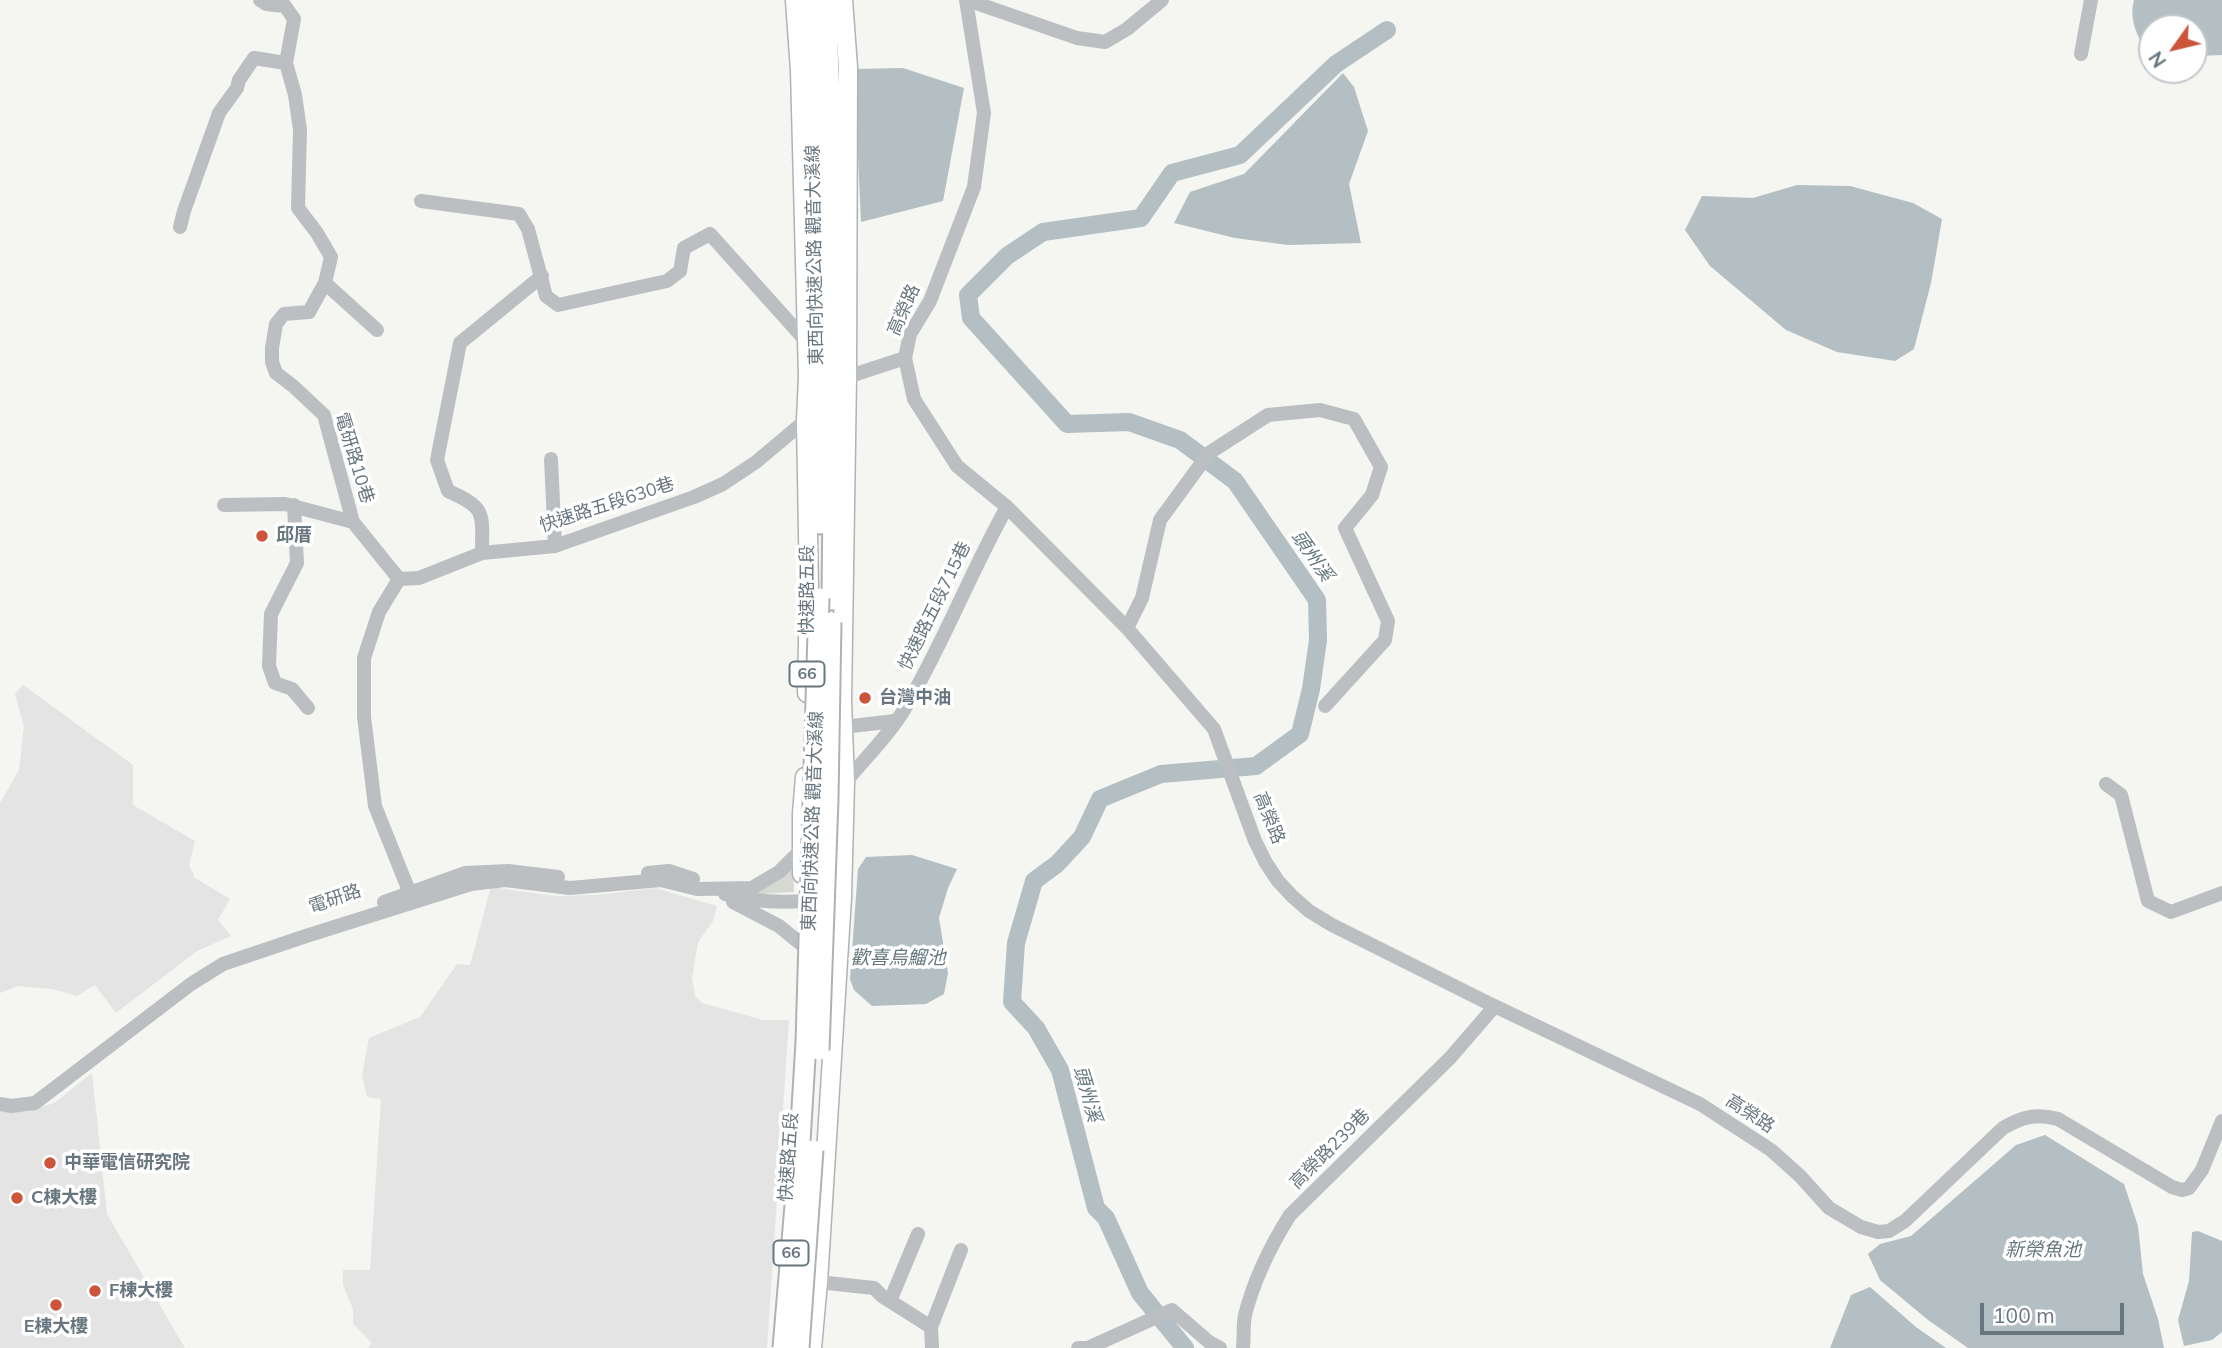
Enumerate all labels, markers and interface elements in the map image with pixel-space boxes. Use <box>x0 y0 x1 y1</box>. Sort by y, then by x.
north arrow <box>2138 14 2208 84</box>
text: N <box>2143 47 2171 72</box>
street label: 東西向快速公路 觀音大溪線 <box>802 144 828 366</box>
street label: 高榮路 <box>883 281 925 339</box>
street label: 電研路10巷 <box>330 410 378 506</box>
street label: 快速路五段630巷 <box>537 473 677 537</box>
place label: 邱厝 <box>276 525 312 547</box>
water label: 頭州溪 <box>1286 526 1338 586</box>
marker: 邱厝 <box>254 528 270 544</box>
street label: 快速路五段715巷 <box>895 538 975 674</box>
street label: 快速路五段 <box>797 545 819 635</box>
road number: 66 <box>790 662 824 687</box>
place label: 台灣中油 <box>879 687 951 709</box>
marker: 台灣中油 <box>857 690 873 706</box>
street label: 東西向快速公路 觀音大溪線 <box>798 710 828 932</box>
street label: 高榮路 <box>1249 789 1289 847</box>
street label: 電研路 <box>306 880 364 918</box>
water label: 歡喜烏鰡池 <box>851 947 945 969</box>
water label: 頭州溪 <box>1068 1063 1106 1125</box>
street label: 高榮路 <box>1721 1090 1779 1138</box>
street label: 高榮路239巷 <box>1285 1104 1375 1194</box>
street label: 快速路五段 <box>775 1111 803 1203</box>
place label: 中華電信研究院 <box>64 1152 190 1174</box>
marker: 中華電信研究院 <box>42 1155 58 1171</box>
place label: C棟大樓 <box>31 1187 97 1209</box>
marker: C棟大樓 <box>9 1190 25 1206</box>
water label: 新榮魚池 <box>2005 1239 2081 1261</box>
road number: 66 <box>774 1240 808 1266</box>
place label: F棟大樓 <box>109 1280 173 1302</box>
marker: F棟大樓 <box>87 1283 103 1299</box>
scale bar <box>1984 1288 2128 1332</box>
marker: E棟大樓 <box>48 1297 64 1313</box>
text: 100 m <box>1993 1302 2055 1328</box>
place label: E棟大樓 <box>24 1316 88 1338</box>

